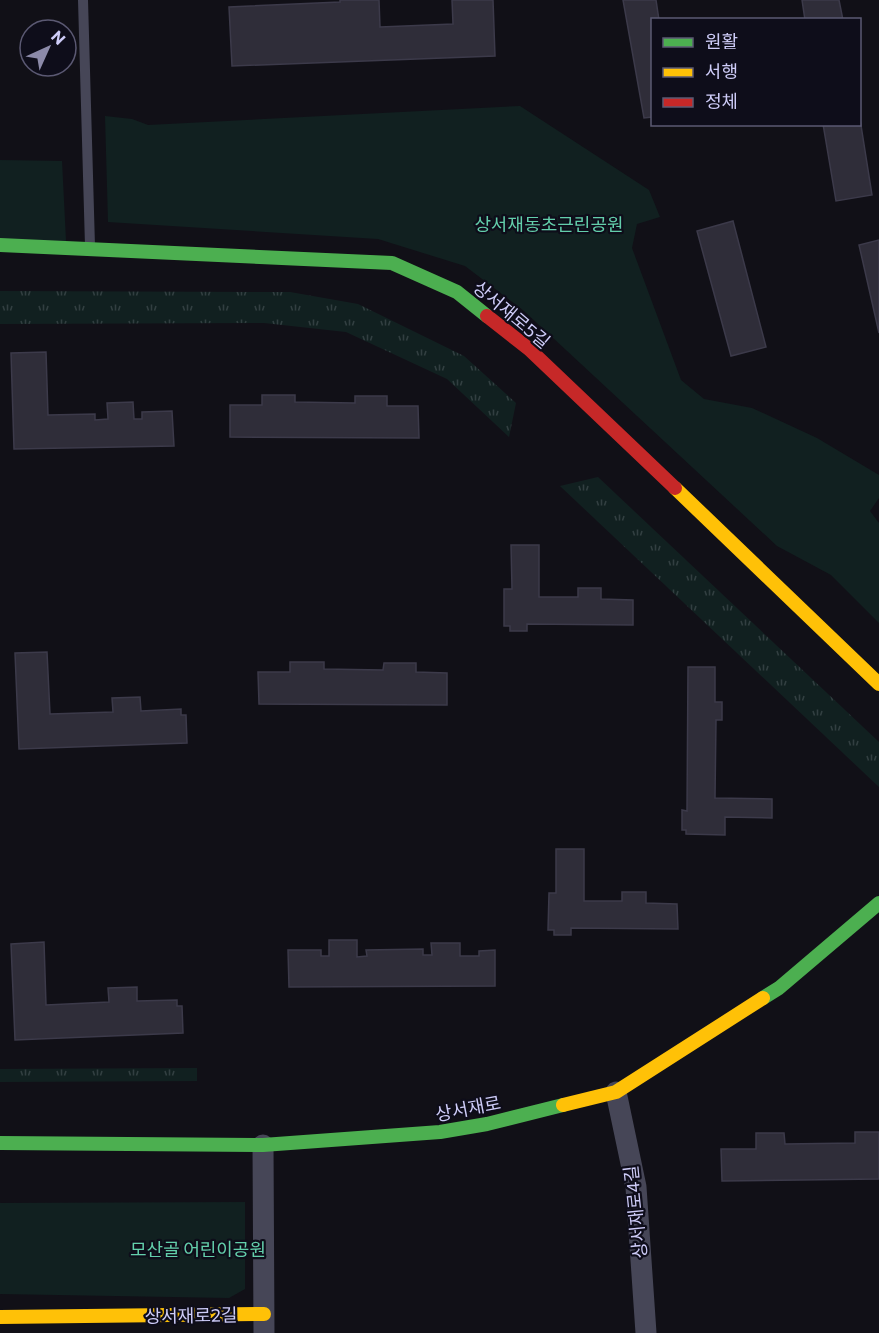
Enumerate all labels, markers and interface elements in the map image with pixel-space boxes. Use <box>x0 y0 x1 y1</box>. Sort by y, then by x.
north arrow <box>18 18 78 78</box>
legend <box>651 18 861 126</box>
text: N <box>48 26 70 48</box>
text: 원활 <box>705 30 738 52</box>
text: 서행 <box>705 60 738 82</box>
text: 정체 <box>705 90 738 112</box>
park label: 상서재동초근린공원 <box>474 213 624 235</box>
street label: 상서재로5길 <box>469 276 555 352</box>
street label: 상서재로 <box>433 1091 503 1125</box>
street label: 상서재로4길 <box>619 1164 651 1260</box>
park label: 모산골 어린이공원 <box>130 1238 266 1260</box>
street label: 상서재로2길 <box>144 1303 238 1327</box>

